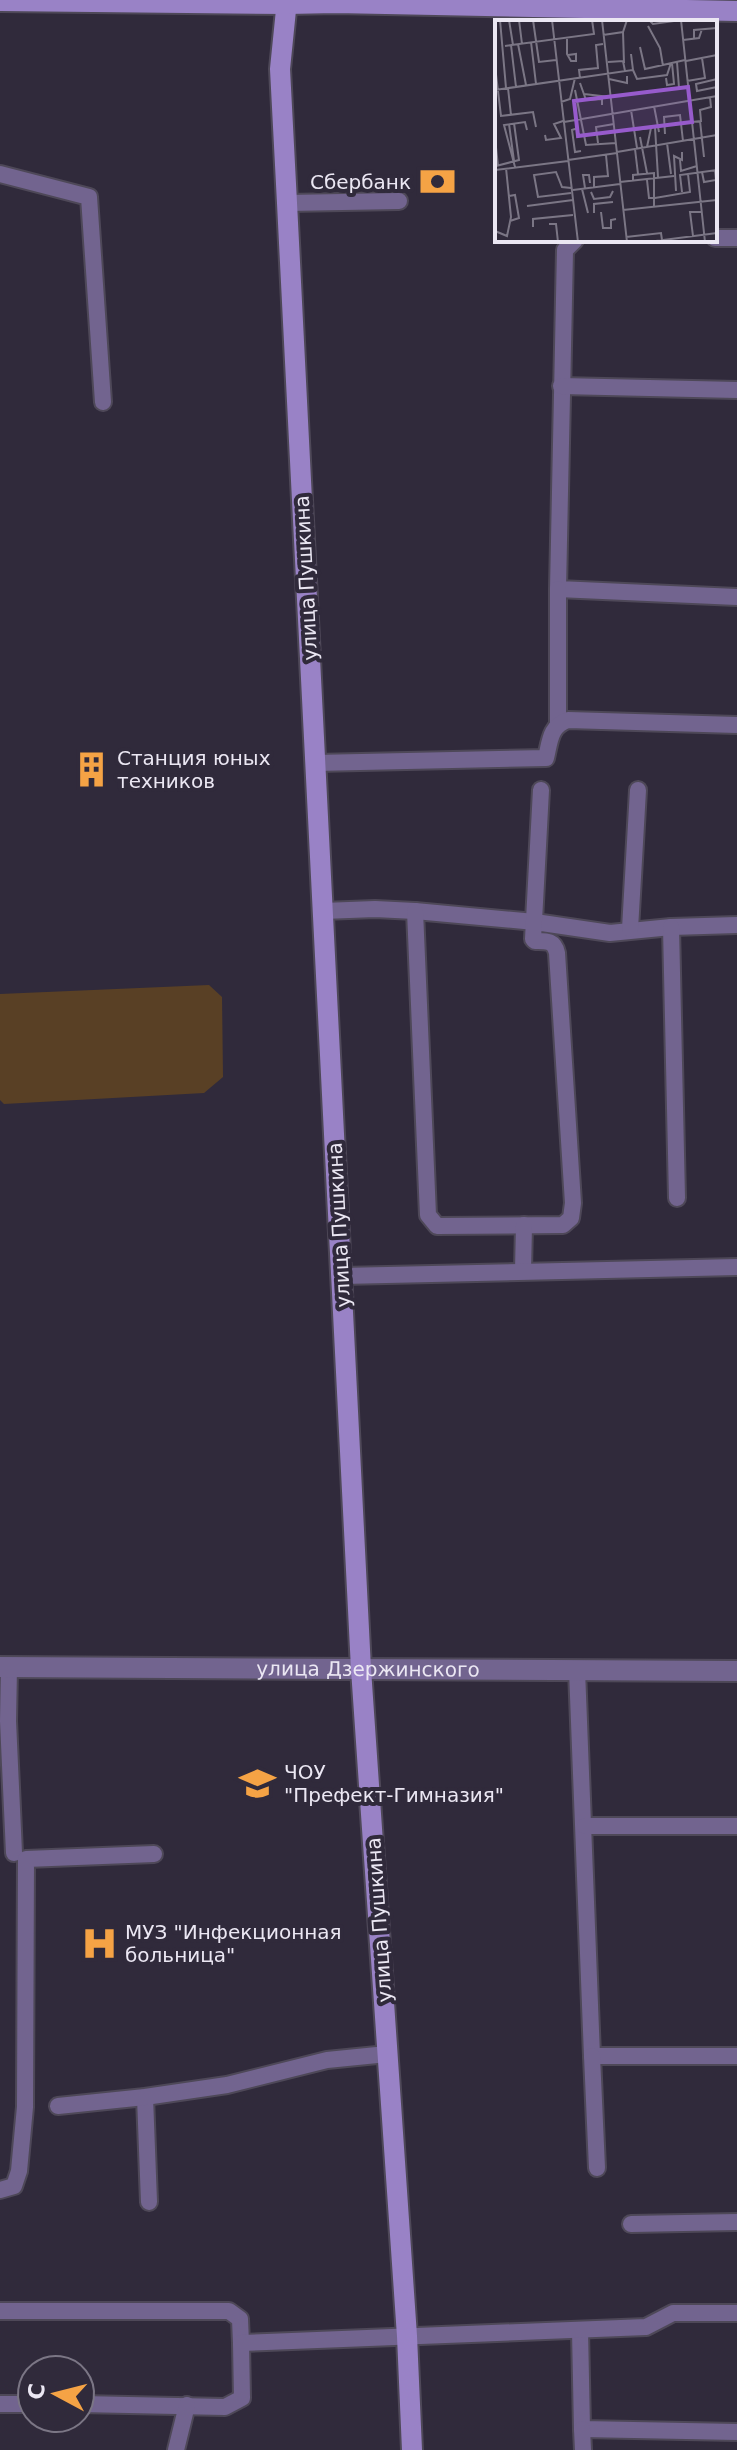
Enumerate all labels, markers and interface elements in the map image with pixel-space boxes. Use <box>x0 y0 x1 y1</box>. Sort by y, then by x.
inset map <box>495 20 717 242</box>
bank icon: Сбербанк <box>418 163 456 201</box>
place label: Сбербанк <box>310 170 411 194</box>
street label: улица Пушкина <box>290 495 322 661</box>
place label: Станция юных техников <box>117 746 271 793</box>
building icon: Станция юных техников <box>72 751 110 789</box>
street label: улица Пушкина <box>323 1142 355 1308</box>
street label: улица Дзержинского <box>256 1656 480 1682</box>
place label: ЧОУ "Префект-Гимназия" <box>284 1760 504 1807</box>
school or university icon: ЧОУ "Префект-Гимназия" <box>239 1765 277 1803</box>
street label: улица Пушкина <box>361 1837 397 2003</box>
place label: МУЗ "Инфекционная больница" <box>125 1920 342 1967</box>
hospital icon: МУЗ "Инфекционная больница" <box>80 1925 118 1963</box>
north arrow <box>16 2354 96 2434</box>
text: С <box>23 2382 50 2401</box>

